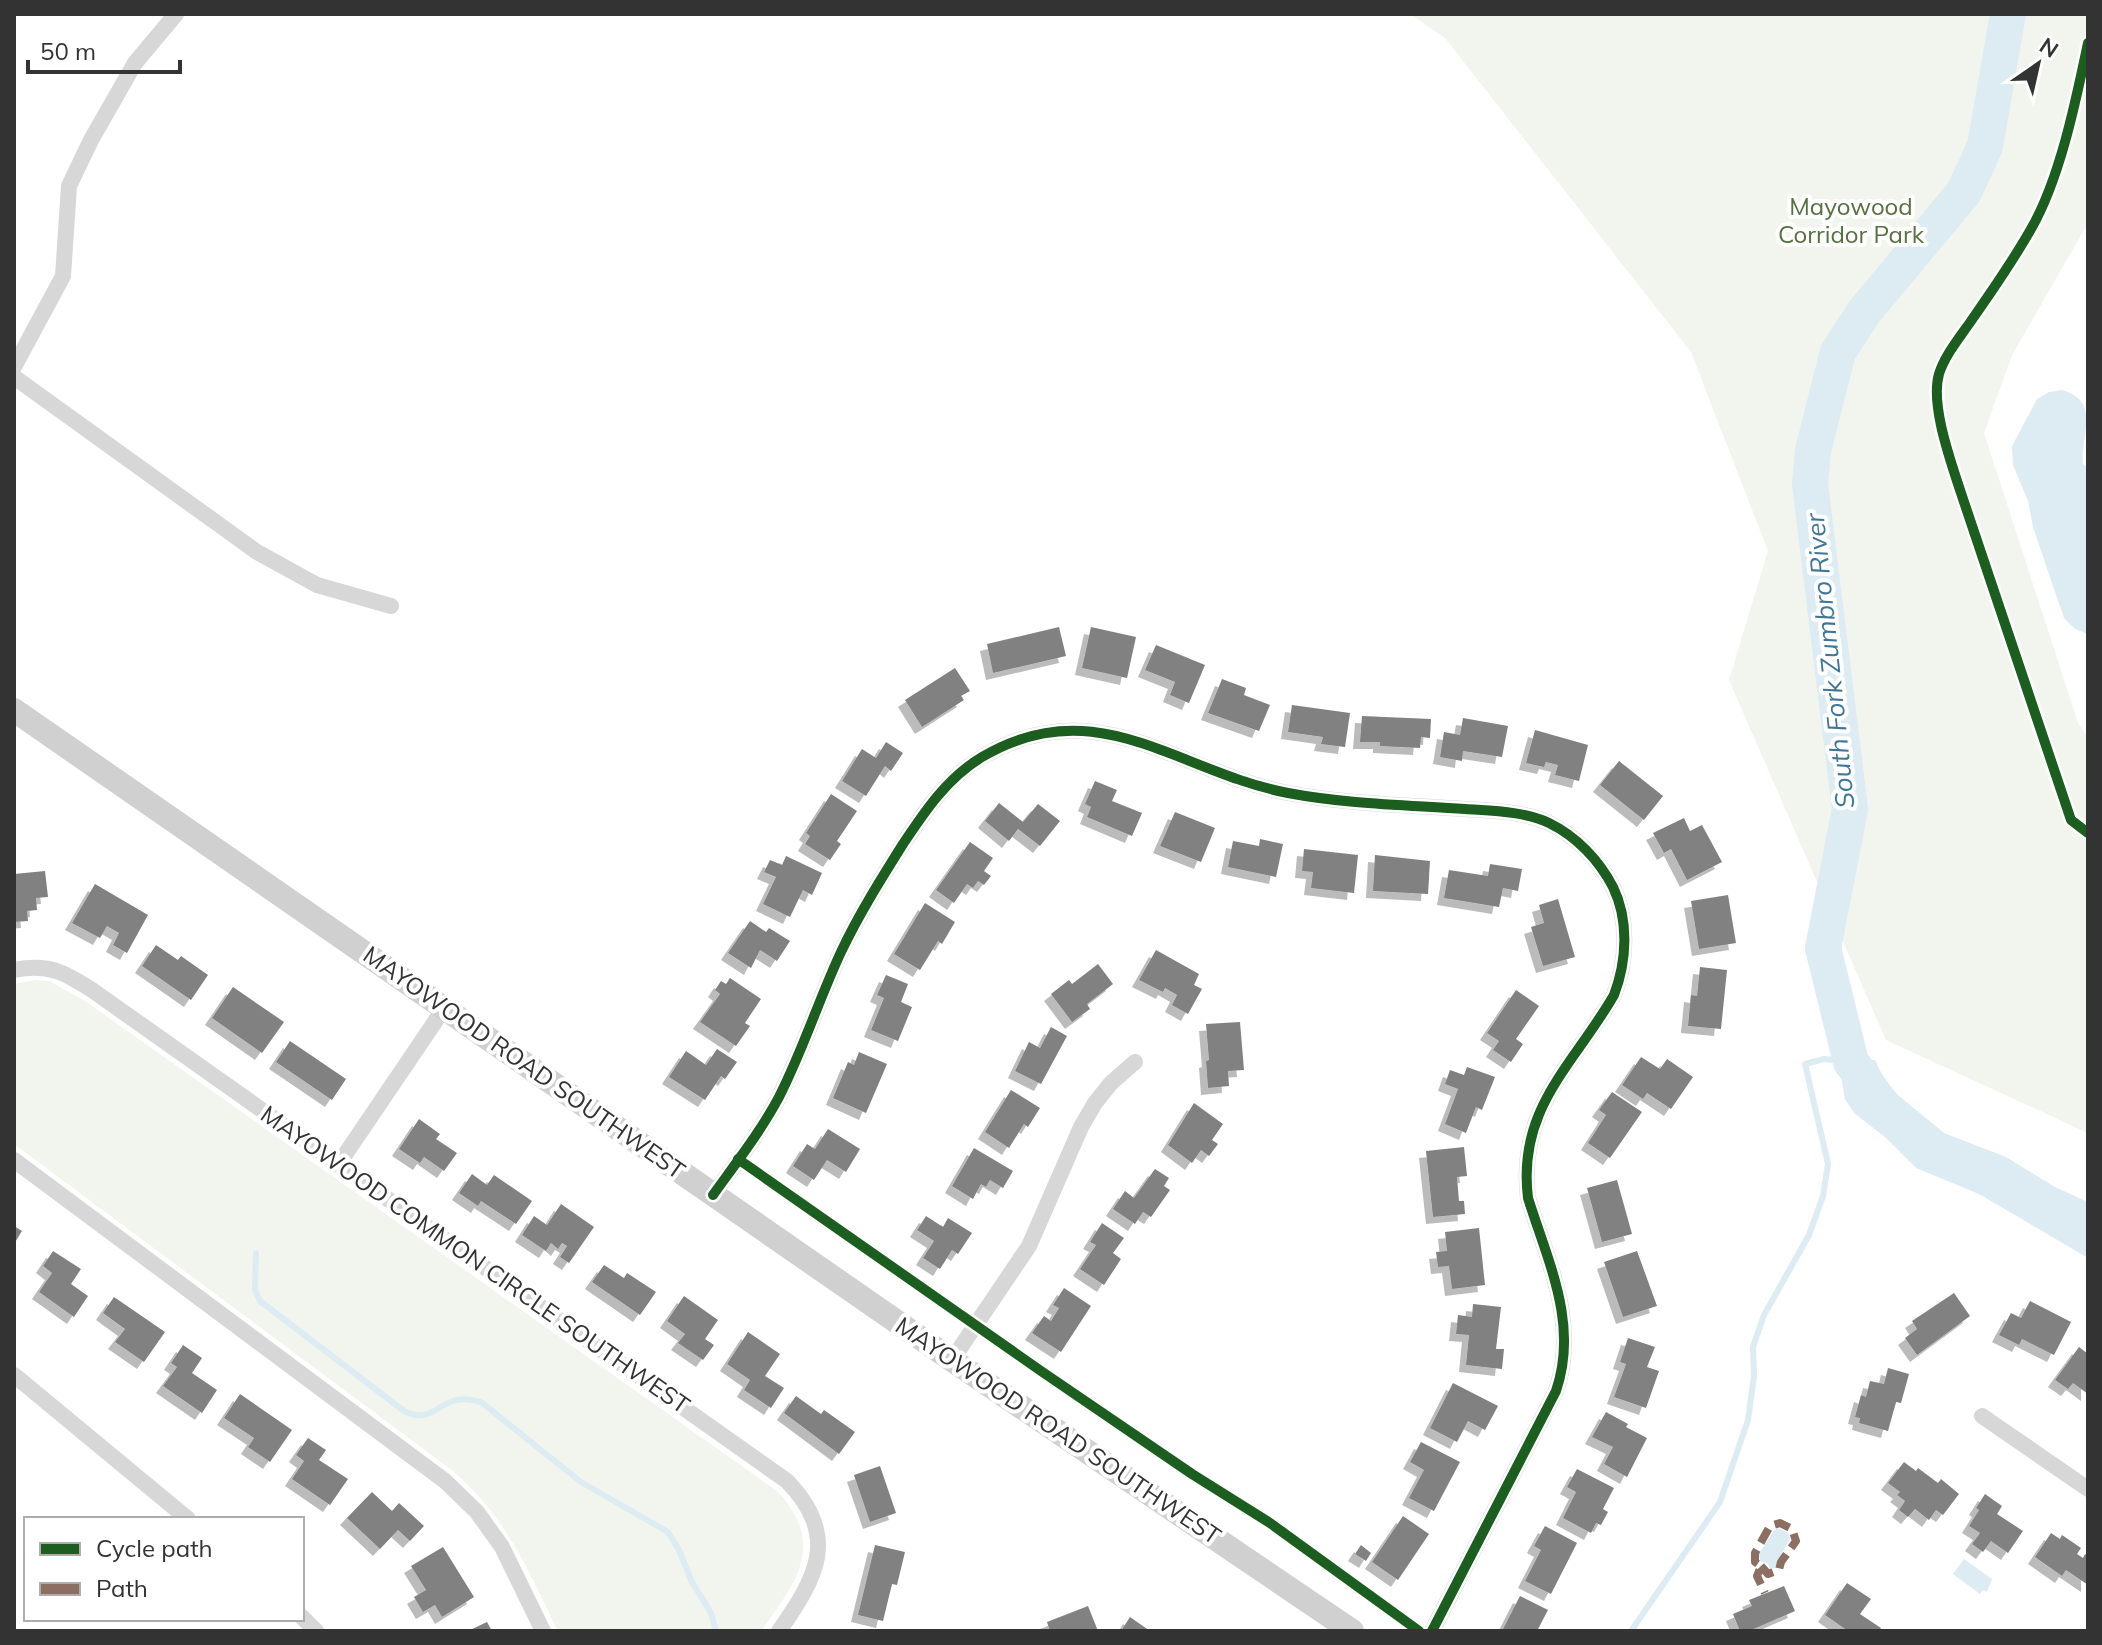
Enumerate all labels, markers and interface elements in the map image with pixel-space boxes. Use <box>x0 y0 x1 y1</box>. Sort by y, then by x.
scale bar <box>28 24 180 74</box>
north arrow <box>1998 24 2078 104</box>
text: N <box>2034 31 2064 64</box>
text: 50 m <box>40 36 96 66</box>
park label: Mayowood Corridor Park <box>1778 191 1925 249</box>
water label: South Fork Zumbro River <box>1797 510 1861 810</box>
street label: MAYOWOOD ROAD SOUTHWEST <box>358 939 692 1185</box>
street label: MAYOWOOD COMMON CIRCLE SOUTHWEST <box>255 1099 696 1420</box>
street label: MAYOWOOD ROAD SOUTHWEST <box>890 1310 1227 1551</box>
legend <box>24 1517 304 1621</box>
text: Cycle path <box>96 1533 213 1563</box>
text: Path <box>96 1573 148 1603</box>

